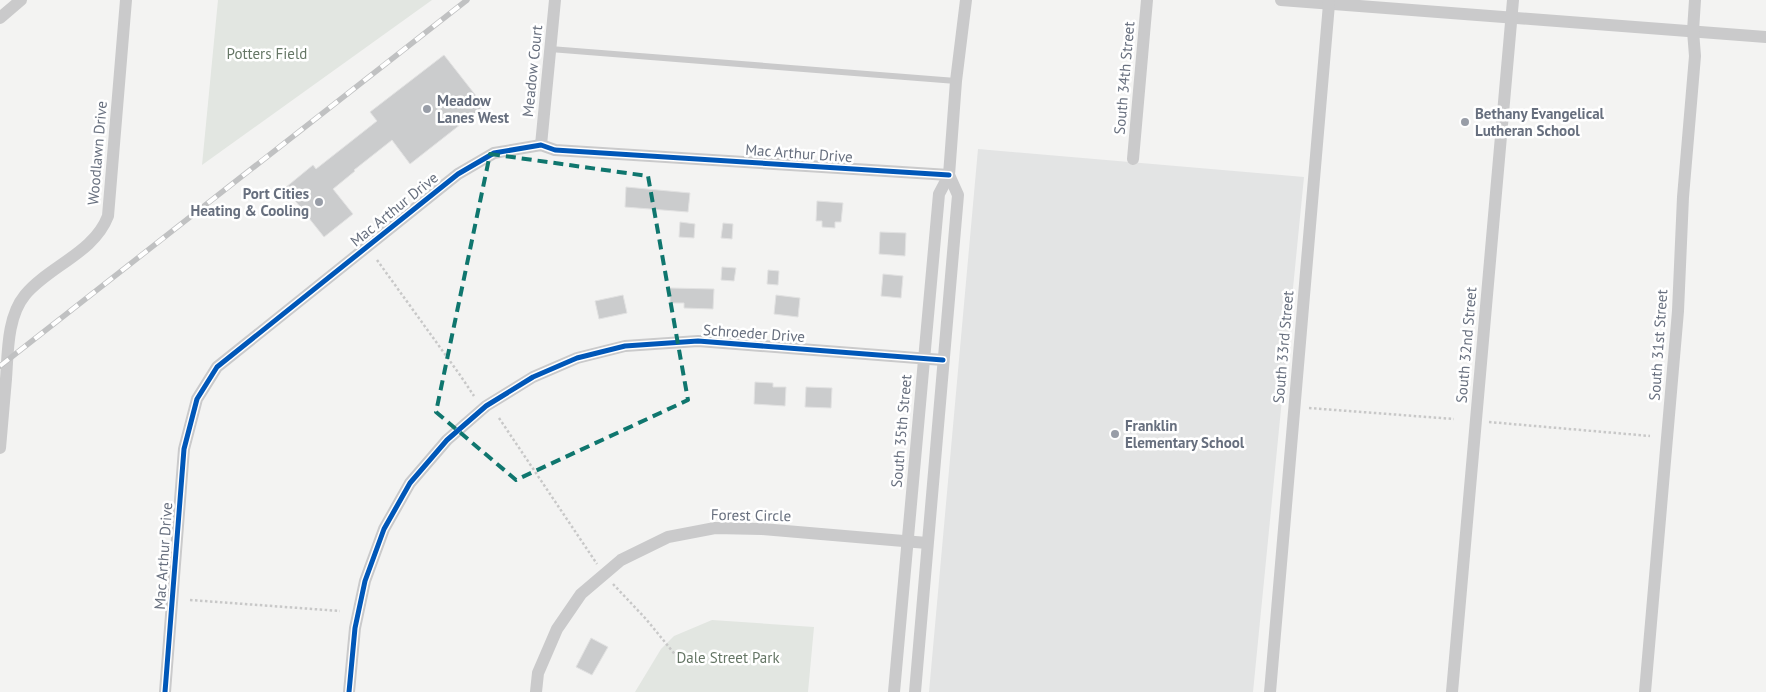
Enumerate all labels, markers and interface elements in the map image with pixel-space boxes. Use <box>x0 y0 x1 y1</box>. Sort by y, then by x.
street label: South 34th Street <box>1110 21 1138 135</box>
street label: Meadow Court <box>518 24 546 118</box>
park label: Potters Field <box>227 44 307 63</box>
place label: Meadow Lanes West <box>437 91 510 127</box>
street label: Woodlawn Drive <box>83 100 111 206</box>
marker: Meadow Lanes West <box>421 103 433 115</box>
place label: Bethany Evangelical Lutheran School <box>1475 104 1605 140</box>
marker: Bethany Evangelical Lutheran School <box>1459 116 1471 128</box>
street label: Mac Arthur Drive <box>745 140 853 166</box>
street label: Mac Arthur Drive <box>346 168 442 250</box>
place label: Port Cities Heating & Cooling <box>190 184 309 220</box>
marker: Port Cities Heating & Cooling <box>313 196 325 208</box>
street label: South 32nd Street <box>1451 286 1481 404</box>
street label: South 31st Street <box>1645 289 1671 401</box>
street label: South 33rd Street <box>1269 290 1297 404</box>
street label: Schroeder Drive <box>702 320 806 346</box>
street label: South 35th Street <box>887 374 915 488</box>
place label: Franklin Elementary School <box>1125 416 1245 452</box>
marker: Franklin Elementary School <box>1109 428 1121 440</box>
street label: Mac Arthur Drive <box>150 502 176 610</box>
street label: Forest Circle <box>711 505 791 525</box>
park label: Dale Street Park <box>676 648 780 667</box>

